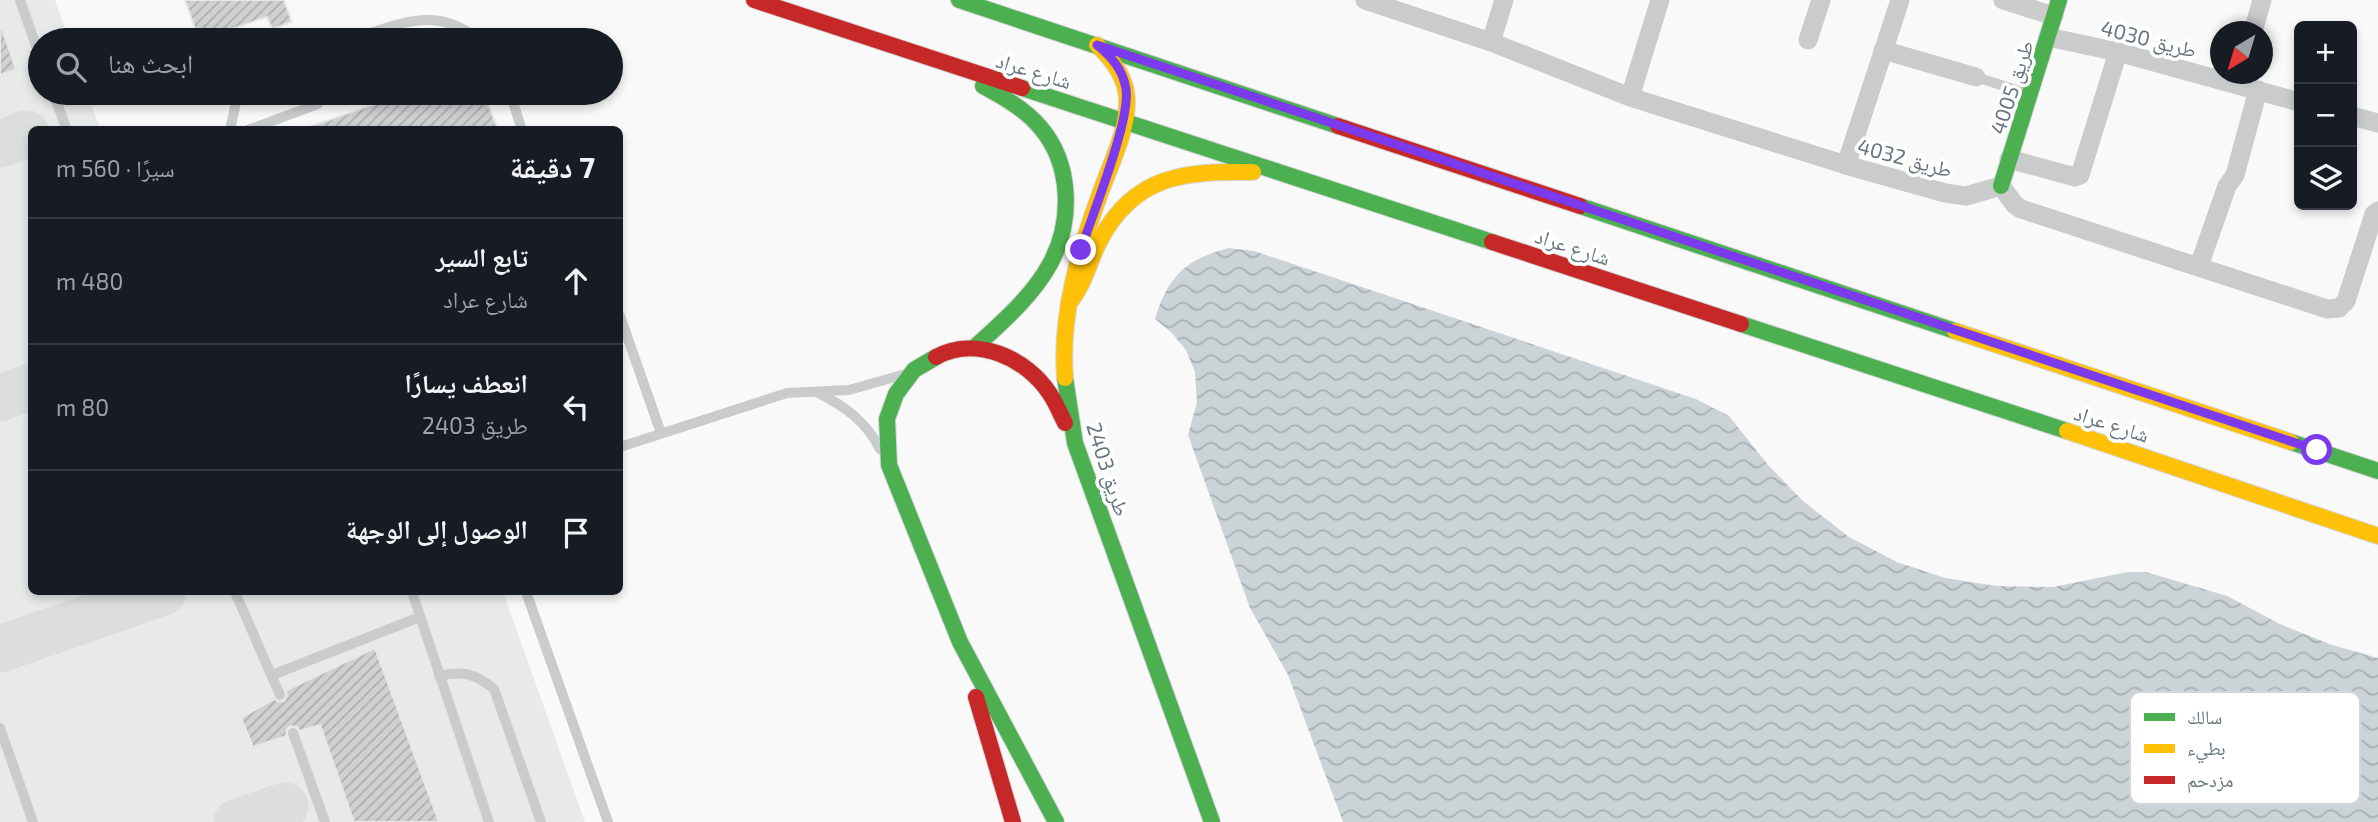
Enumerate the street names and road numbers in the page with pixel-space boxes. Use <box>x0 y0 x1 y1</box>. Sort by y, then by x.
street label: طريق 4030 <box>2098 14 2199 64</box>
street label: طريق 4005 <box>1984 37 2040 138</box>
street label: شارع عراد <box>993 47 1075 95</box>
street label: طريق 4032 <box>1855 132 1955 184</box>
street label: شارع عراد <box>1532 222 1614 272</box>
street label: شارع عراد <box>2071 399 2153 449</box>
street label: طريق 2403 <box>1080 419 1136 520</box>

